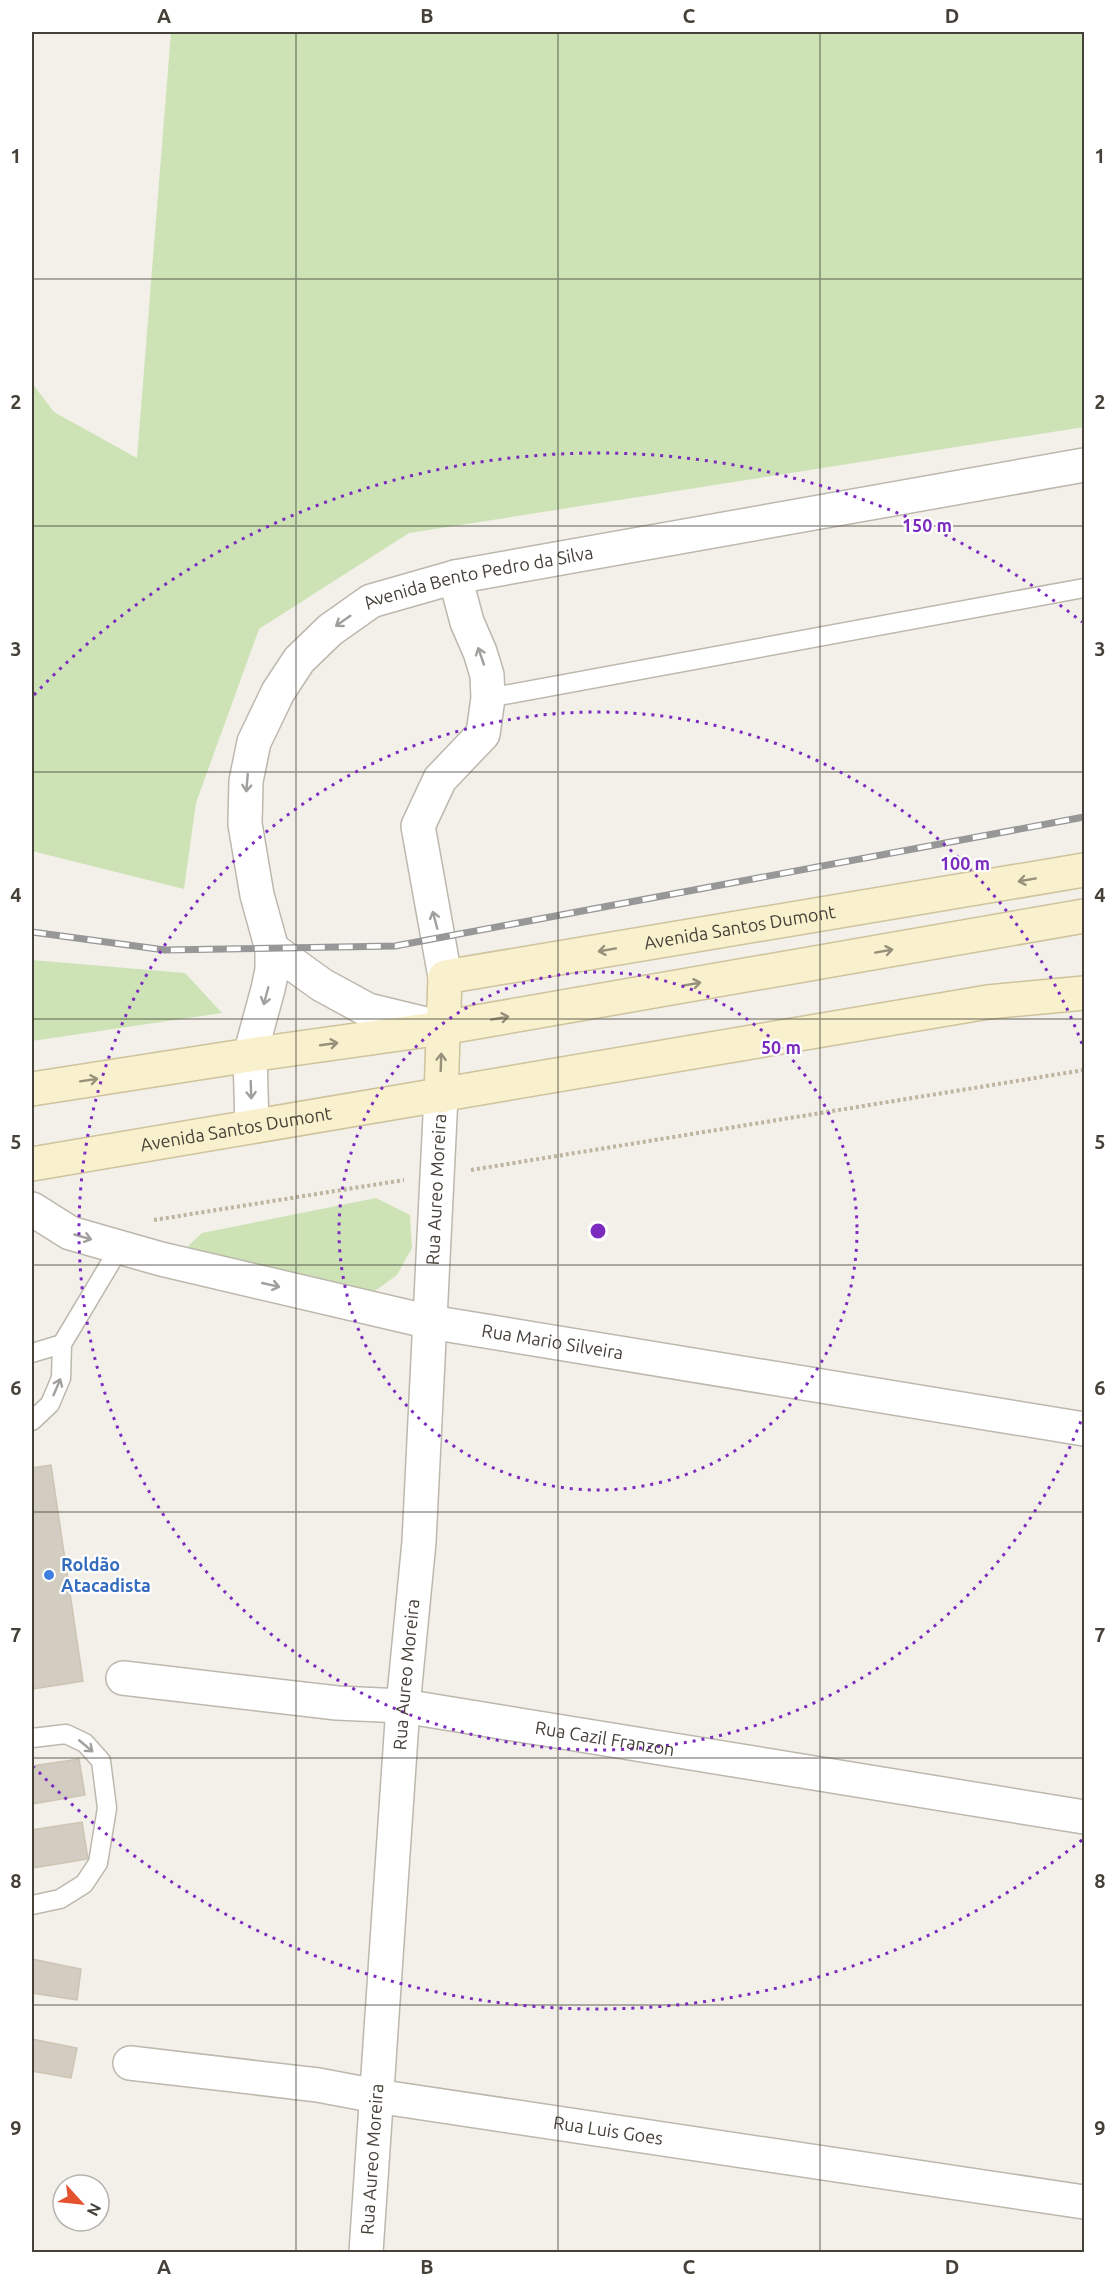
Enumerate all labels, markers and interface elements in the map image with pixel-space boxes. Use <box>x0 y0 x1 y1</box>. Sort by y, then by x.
text: A <box>157 4 171 27</box>
text: B <box>420 4 434 27</box>
text: C <box>683 4 696 27</box>
text: D <box>945 4 959 27</box>
text: 1 <box>10 144 22 167</box>
text: 1 <box>1094 144 1106 167</box>
text: 2 <box>10 390 22 413</box>
text: 2 <box>1094 390 1106 413</box>
text: 150 m <box>902 515 952 535</box>
street label: Avenida Bento Pedro da Silva <box>359 542 595 613</box>
one-way arrow <box>336 615 352 627</box>
text: 3 <box>10 637 22 660</box>
text: 3 <box>1094 637 1106 660</box>
one-way arrow <box>475 647 486 666</box>
one-way arrow <box>241 773 252 793</box>
text: 100 m <box>940 853 990 873</box>
one-way arrow <box>1017 875 1037 886</box>
text: 4 <box>10 883 22 906</box>
text: 4 <box>1094 883 1106 906</box>
street label: Avenida Santos Dumont <box>642 901 837 953</box>
one-way arrow <box>428 911 440 930</box>
one-way arrow <box>597 945 617 956</box>
one-way arrow <box>874 945 894 956</box>
one-way arrow <box>682 978 702 989</box>
one-way arrow <box>260 986 271 1005</box>
one-way arrow <box>490 1012 509 1023</box>
text: 50 m <box>761 1037 801 1057</box>
one-way arrow <box>318 1038 338 1049</box>
one-way arrow <box>436 1052 447 1072</box>
one-way arrow <box>79 1075 99 1086</box>
one-way arrow <box>245 1080 257 1100</box>
street label: Avenida Santos Dumont <box>139 1102 333 1154</box>
street label: Rua Aureo Moreira <box>422 1113 449 1266</box>
text: 5 <box>10 1130 22 1153</box>
text: 5 <box>1094 1130 1106 1153</box>
centre of rings <box>588 1221 608 1241</box>
one-way arrow <box>73 1232 92 1243</box>
one-way arrow <box>262 1279 281 1291</box>
street label: Rua Mario Silveira <box>480 1320 625 1362</box>
text: 6 <box>10 1376 22 1399</box>
text: 6 <box>1094 1376 1106 1399</box>
one-way arrow <box>52 1379 63 1397</box>
place label: Roldão Atacadista <box>61 1554 151 1595</box>
marker: Roldão Atacadista <box>42 1568 56 1582</box>
street label: Rua Aureo Moreira <box>389 1598 422 1751</box>
text: 7 <box>10 1623 22 1646</box>
text: 7 <box>1094 1623 1106 1646</box>
street label: Rua Cazil Franzon <box>534 1717 676 1759</box>
one-way arrow <box>78 1740 94 1753</box>
text: 8 <box>10 1869 22 1892</box>
text: 8 <box>1094 1869 1106 1892</box>
street label: Rua Aureo Moreira <box>356 2083 386 2235</box>
street label: Rua Luis Goes <box>552 2112 665 2148</box>
text: 9 <box>10 2116 22 2139</box>
text: 9 <box>1094 2116 1106 2139</box>
north arrow <box>51 2173 111 2233</box>
text: N <box>84 2200 105 2219</box>
text: A <box>157 2255 171 2278</box>
text: B <box>420 2255 434 2278</box>
text: C <box>683 2255 696 2278</box>
text: D <box>945 2255 959 2278</box>

